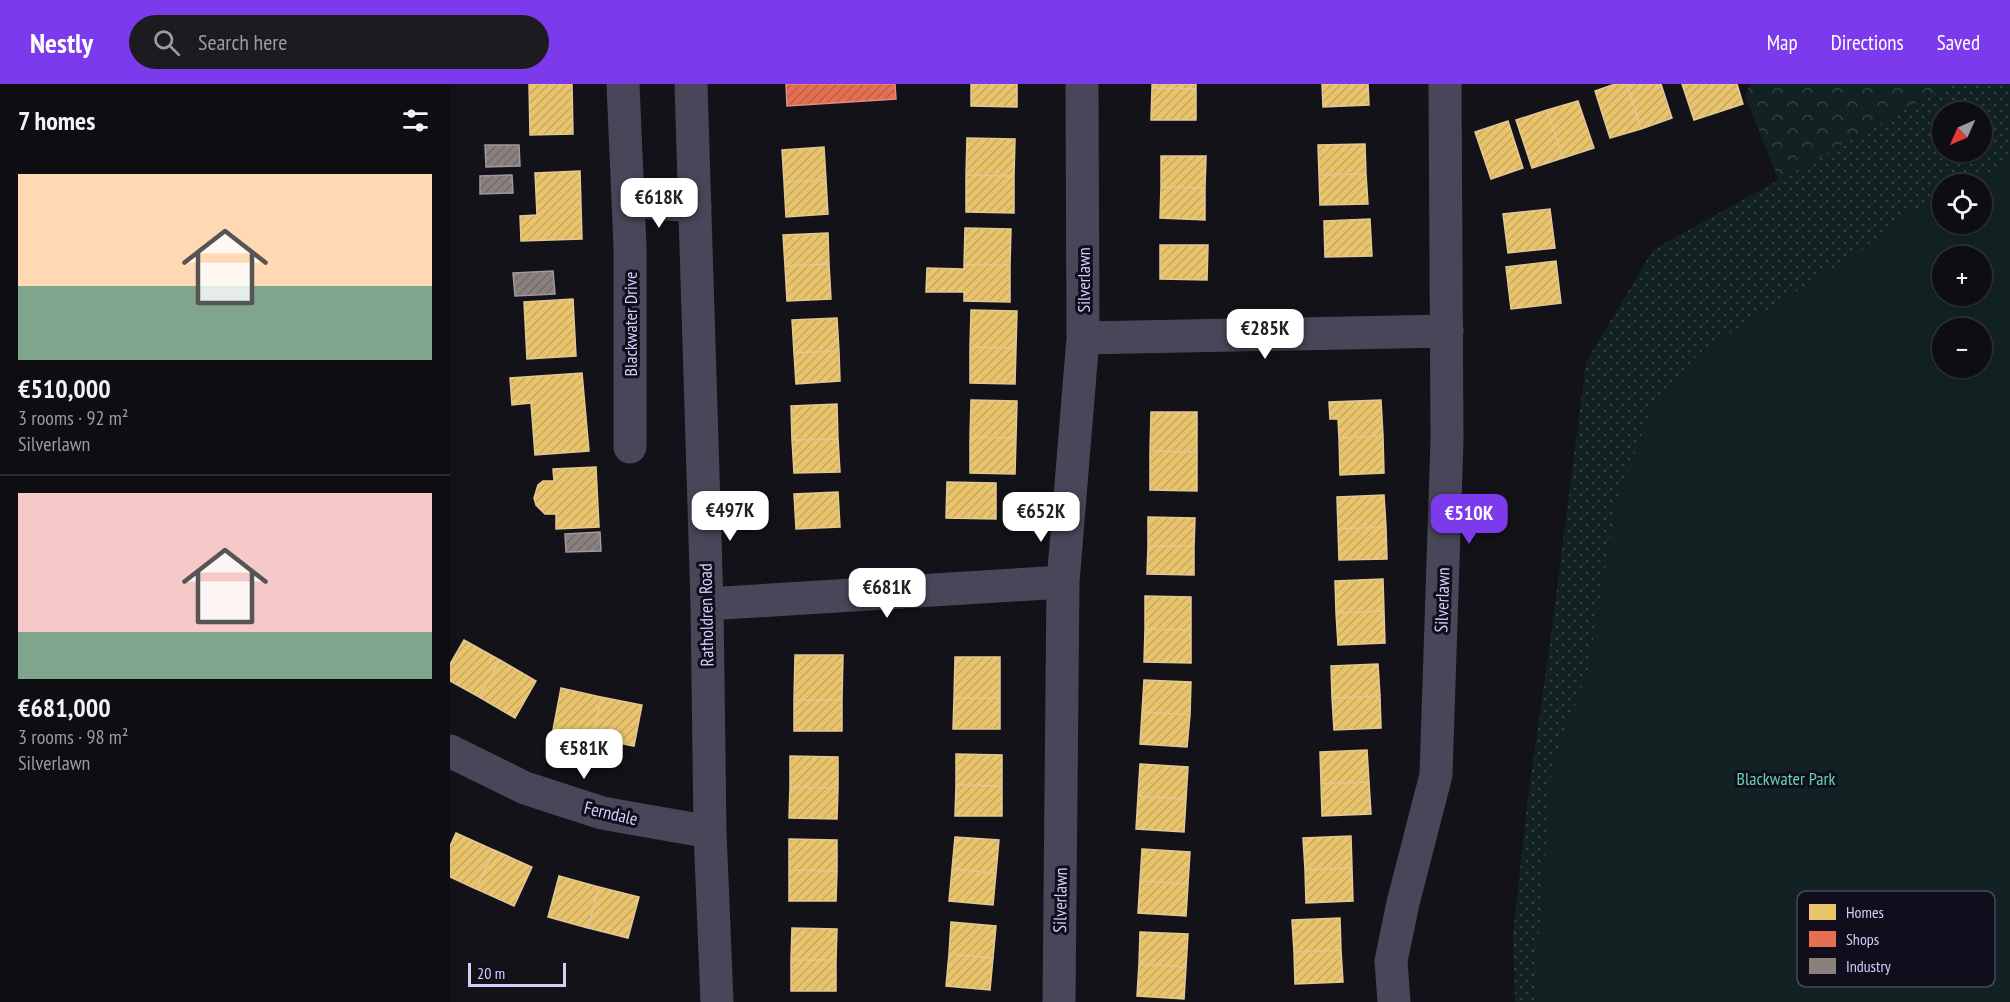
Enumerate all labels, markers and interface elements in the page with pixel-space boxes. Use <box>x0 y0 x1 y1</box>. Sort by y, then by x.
search box <box>129 15 549 69</box>
text: Nestly <box>30 24 93 61</box>
icon: search <box>150 26 183 59</box>
text: Search here <box>198 28 287 56</box>
text: Map <box>1767 29 1798 56</box>
text: Directions <box>1831 29 1904 56</box>
text: Saved <box>1937 29 1980 56</box>
north arrow <box>1932 102 1992 162</box>
map controls <box>1932 102 1992 378</box>
text: 7 homes <box>18 104 95 137</box>
icon: filters <box>399 104 432 137</box>
button: locate <box>1932 174 1992 234</box>
pin: €618K <box>617 178 701 229</box>
text: €618K <box>635 184 683 210</box>
icon: home <box>171 213 279 321</box>
button: + <box>1932 246 1992 306</box>
street label: Silverlawn <box>1072 247 1095 313</box>
street label: Blackwater Drive <box>619 272 642 376</box>
pin: €285K <box>1223 309 1307 360</box>
text: €285K <box>1241 315 1289 341</box>
button: − <box>1932 318 1992 378</box>
text: €510,000 <box>18 372 111 405</box>
text: 3 rooms · 92 m² <box>18 405 128 431</box>
text: Silverlawn <box>18 431 90 457</box>
pin: €497K <box>688 491 772 542</box>
pin: €652K <box>999 492 1083 543</box>
pin: €510K <box>1427 494 1511 545</box>
text: €497K <box>706 497 754 523</box>
text: €652K <box>1017 498 1065 524</box>
text: €510K <box>1445 500 1493 526</box>
icon: home <box>171 532 279 640</box>
street label: Ratholdren Road <box>694 563 718 667</box>
street label: Silverlawn <box>1429 567 1455 633</box>
pin: €681K <box>845 568 929 619</box>
text: €681K <box>863 574 911 600</box>
text: €681,000 <box>18 691 111 724</box>
text: 3 rooms · 98 m² <box>18 724 128 750</box>
pin: €581K <box>542 729 626 780</box>
text: €581K <box>560 735 608 761</box>
text: Silverlawn <box>18 750 90 776</box>
park label: Blackwater Park <box>1737 767 1835 790</box>
street label: Ferndale <box>582 796 640 830</box>
street label: Silverlawn <box>1048 867 1072 933</box>
legend <box>1797 891 1995 987</box>
text: Homes <box>1846 902 1884 922</box>
text: Shops <box>1846 929 1879 949</box>
text: Industry <box>1846 956 1891 976</box>
scale bar <box>468 960 566 988</box>
text: 20 m <box>477 963 505 983</box>

